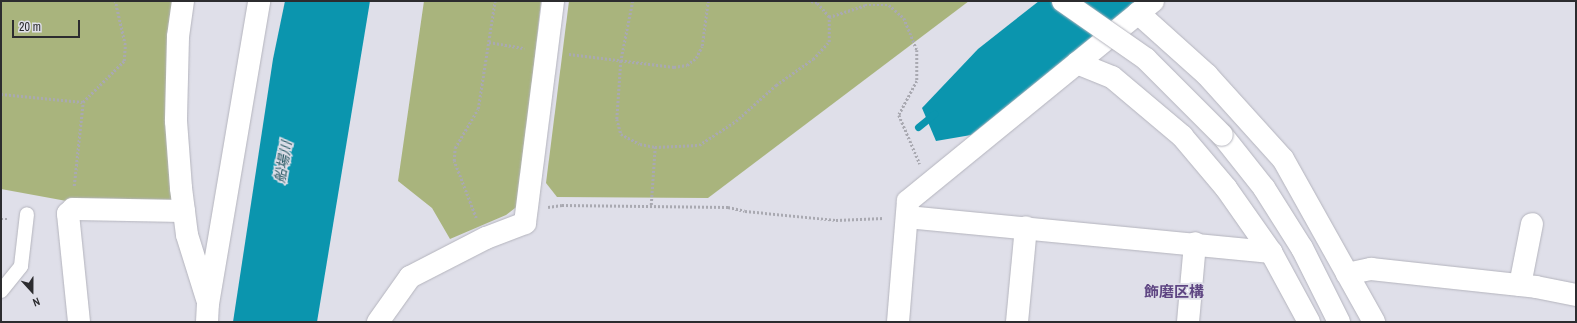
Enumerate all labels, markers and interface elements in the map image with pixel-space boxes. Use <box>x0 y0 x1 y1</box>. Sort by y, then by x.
scale bar <box>14 12 82 38</box>
text: 20 m <box>19 19 41 35</box>
water label: 船場川 <box>271 140 295 184</box>
north arrow <box>12 271 52 311</box>
district label: 飾磨区構 <box>1144 283 1204 301</box>
text: N <box>31 294 42 310</box>

